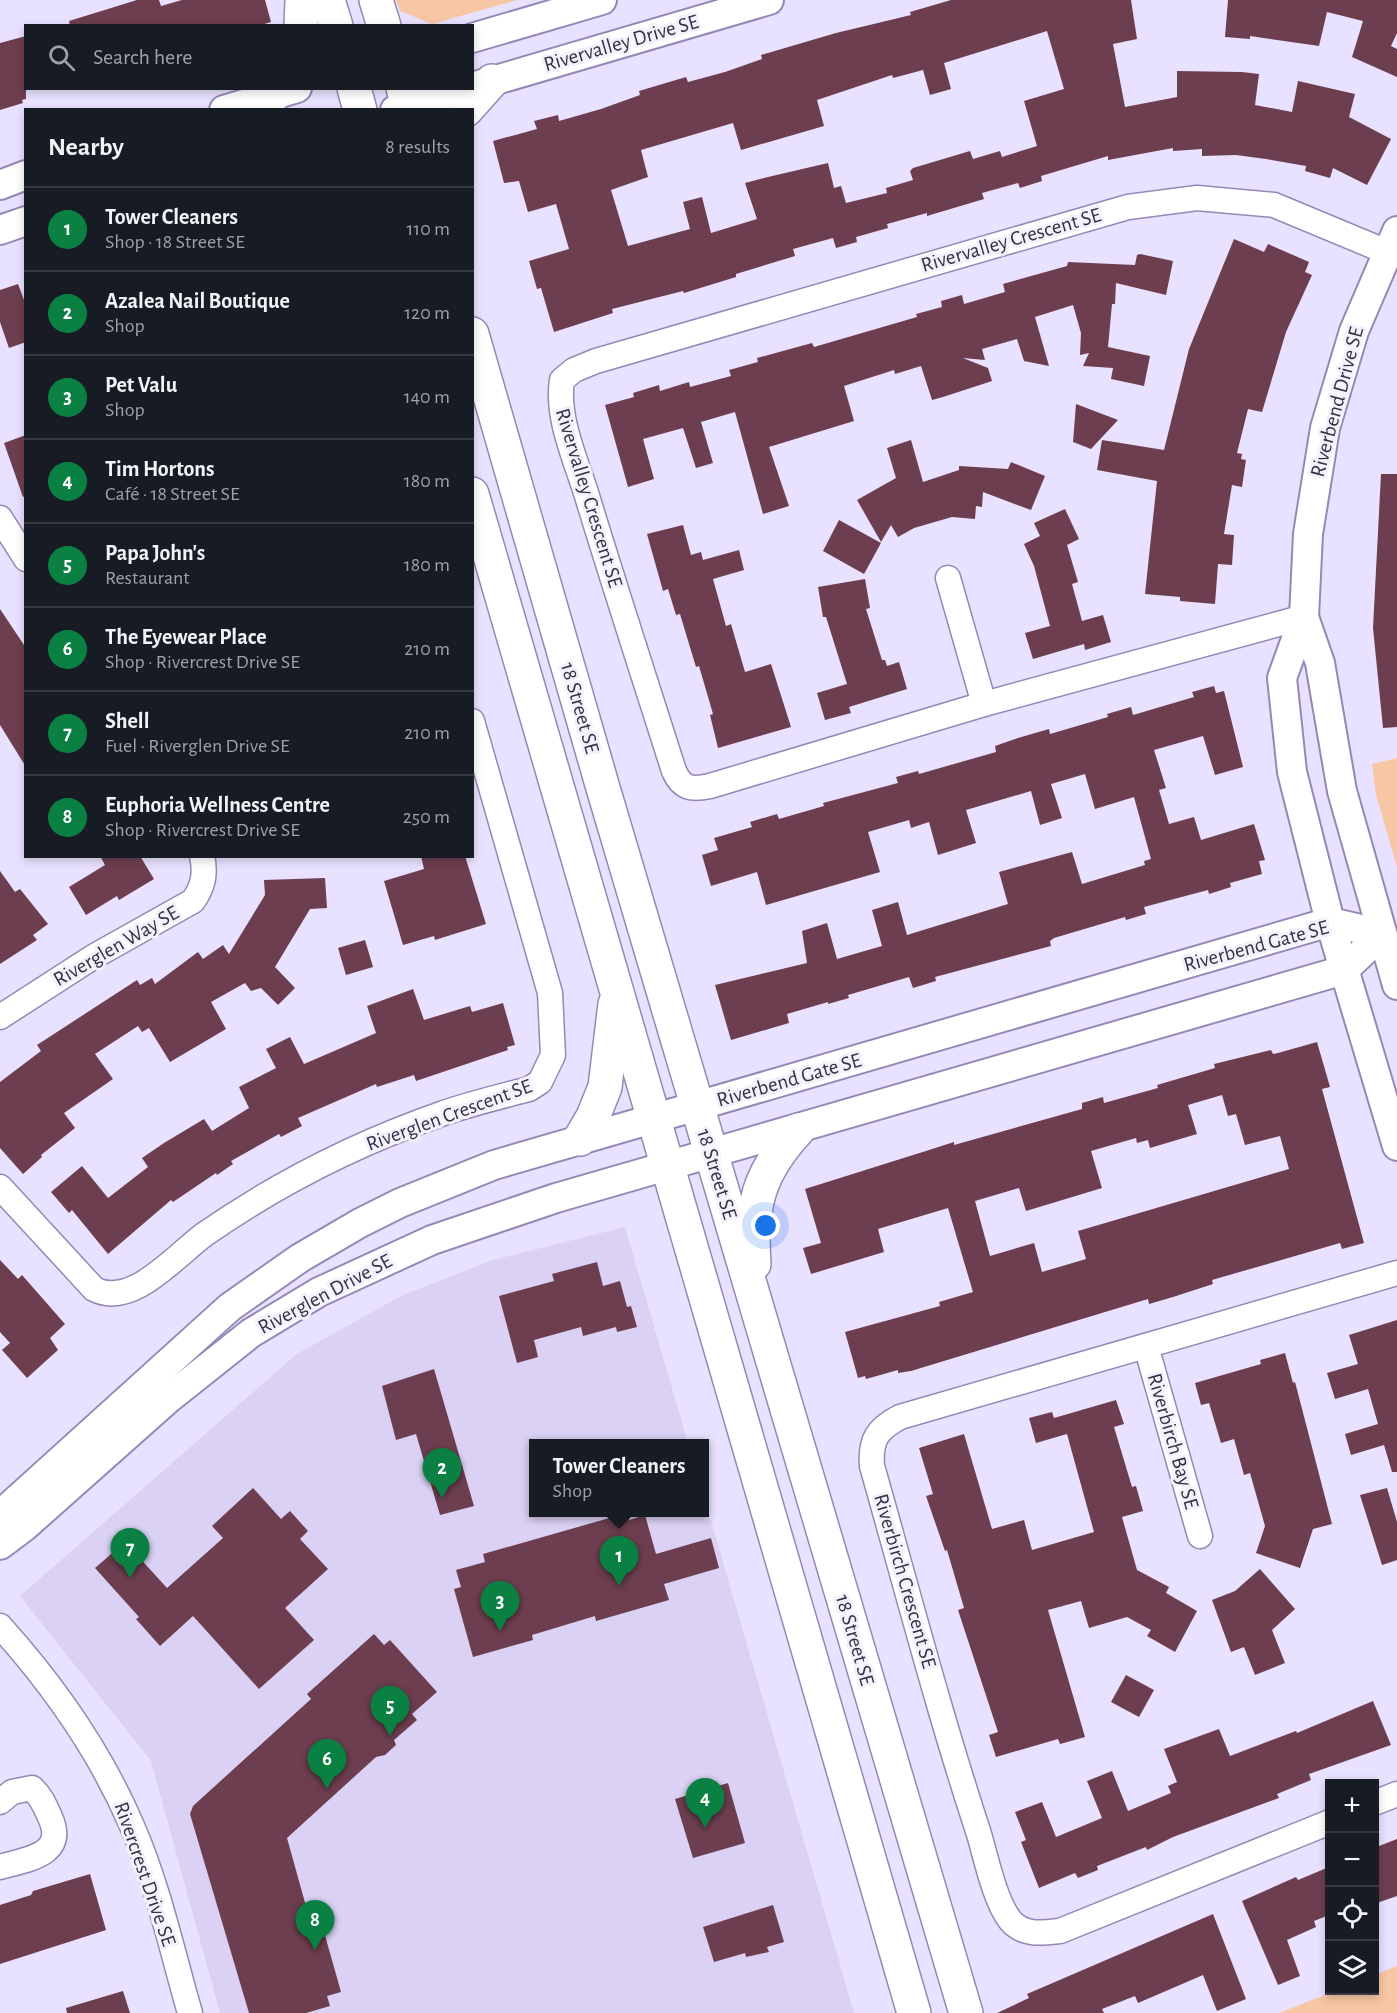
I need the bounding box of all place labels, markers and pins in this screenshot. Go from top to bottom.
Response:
pin: 2 [422,1448,462,1498]
pin: 7 [110,1528,150,1578]
pin: 1 [600,1536,638,1586]
pin: 3 [480,1582,520,1631]
pin: 5 [370,1686,410,1736]
pin: 6 [308,1740,346,1789]
pin: 4 [686,1778,724,1828]
pin: 8 [296,1900,334,1950]

